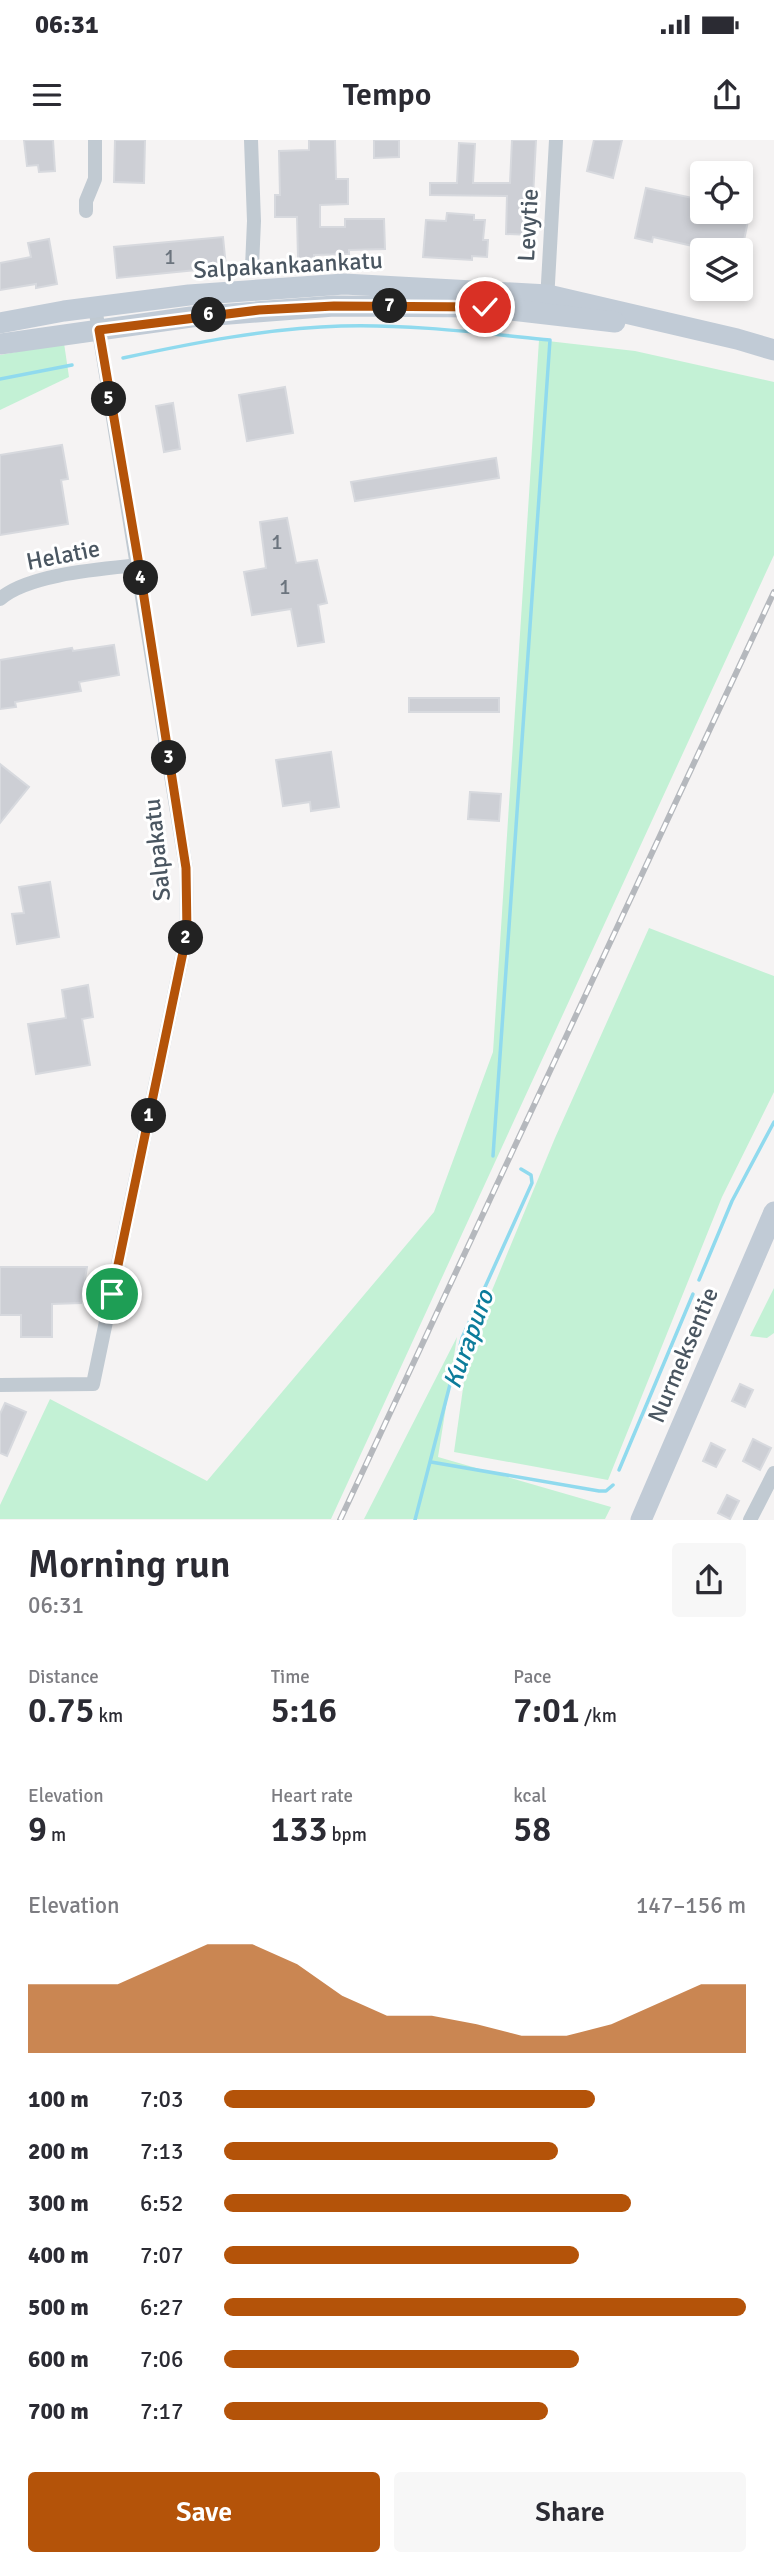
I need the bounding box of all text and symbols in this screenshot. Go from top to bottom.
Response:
text: 06:31 [35,9,99,41]
text: Tempo [343,75,431,114]
icon: menu [28,76,66,114]
icon: share [708,76,746,114]
map controls [690,161,753,301]
button: locate [690,161,753,224]
street label: Levytie [511,188,545,262]
button: layers [690,238,753,301]
house number: 1 [164,244,176,270]
street label: Salpakankaankatu [193,245,383,285]
pin [455,277,515,337]
pin: 7 [372,288,408,324]
icon: check [466,288,504,326]
text: 7 [384,293,395,317]
pin: 6 [192,298,227,332]
text: 6 [203,302,214,326]
pin: 5 [92,382,126,416]
text: 5 [103,386,114,410]
house number: 1 [271,529,283,555]
street label: Helatie [24,533,102,577]
pin: 4 [124,560,158,596]
text: 4 [135,565,146,589]
house number: 1 [279,574,291,600]
pin: 3 [152,740,186,776]
text: 3 [163,745,174,769]
street label: Salpakatu [137,797,177,903]
pin: 2 [168,920,204,956]
text: 2 [180,925,191,949]
pin: 1 [132,1098,166,1133]
text: 1 [143,1103,154,1127]
pin [82,1264,142,1324]
icon: arrive [93,1275,131,1313]
street label: Nurmeksentie [641,1283,725,1427]
water label: Kurapuro [436,1284,502,1393]
text: Morning run [28,1541,231,1588]
button: share [672,1543,746,1617]
text: 06:31 [28,1591,84,1620]
text: Distance [28,1665,99,1689]
text: Time [271,1665,310,1689]
text: Pace [513,1665,552,1689]
text: 0.75 [28,1689,94,1732]
text: 5:16 [271,1689,337,1732]
text: 7:01 [513,1689,580,1732]
text: km [94,1704,123,1728]
text: /km [580,1704,617,1728]
text: Elevation [28,1784,104,1808]
text: Heart rate [271,1784,353,1808]
text: kcal [513,1784,547,1808]
text: 9 [28,1808,47,1851]
text: 133 [271,1808,327,1851]
text: 58 [513,1808,551,1851]
text: m [47,1823,66,1847]
text: bpm [327,1823,367,1847]
text: Elevation [28,1891,120,1920]
text: 147–156 m [636,1891,746,1920]
text: 100 m [28,2085,89,2114]
text: 7:03 [140,2085,183,2114]
text: 200 m [28,2137,89,2166]
text: 7:13 [140,2137,183,2166]
text: 300 m [28,2189,89,2218]
text: 6:52 [140,2189,183,2218]
text: 400 m [28,2241,89,2270]
text: 7:07 [140,2241,183,2270]
text: 500 m [28,2293,89,2322]
text: 6:27 [140,2293,183,2322]
text: 600 m [28,2345,89,2374]
text: 7:06 [140,2345,183,2374]
text: 700 m [28,2397,89,2426]
text: 7:17 [140,2397,183,2426]
button: Save [28,2472,380,2552]
button: Share [394,2472,746,2552]

